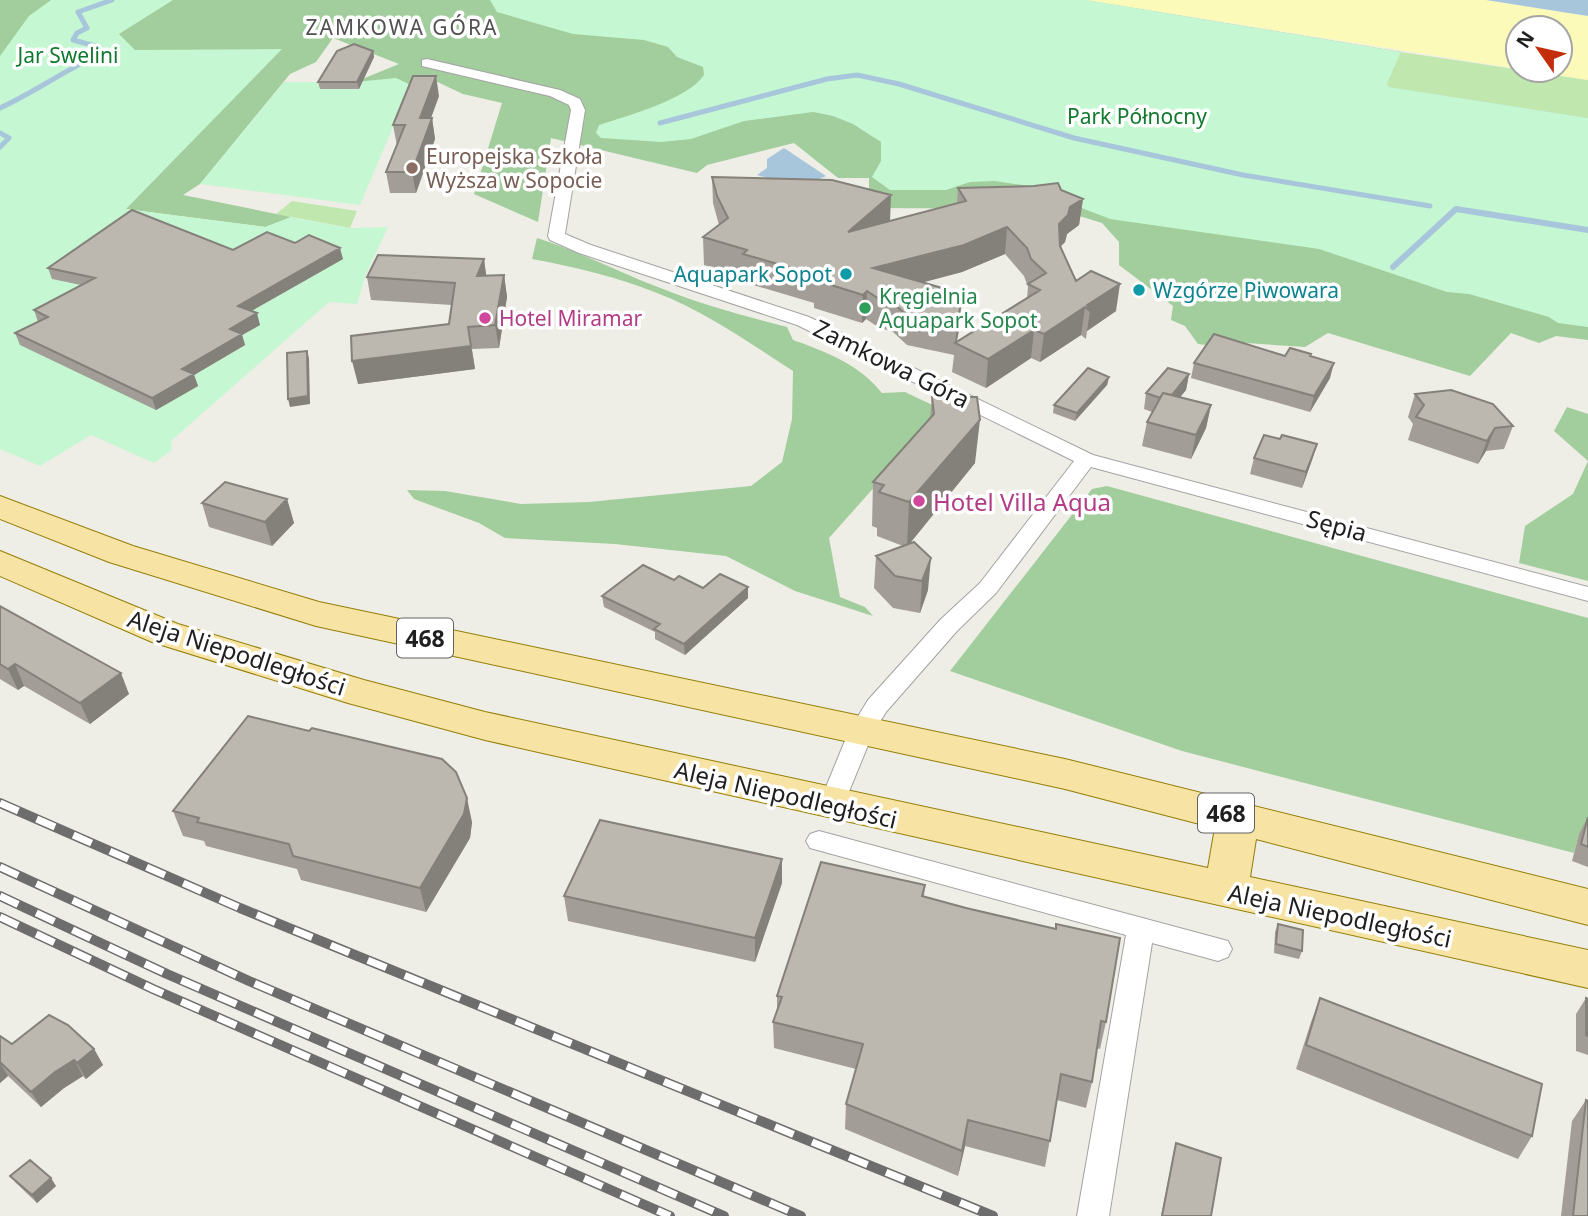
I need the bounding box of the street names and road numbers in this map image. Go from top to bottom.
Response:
street label: Zamkowa Góra [808,311,976,415]
street label: Sępia [1303,501,1371,549]
street label: Aleja Niepodległości [124,601,350,703]
road number: 468 [397,618,453,658]
street label: Aleja Niepodległości [672,752,900,836]
road number: 468 [1198,793,1254,832]
street label: Aleja Niepodległości [1225,875,1455,955]

